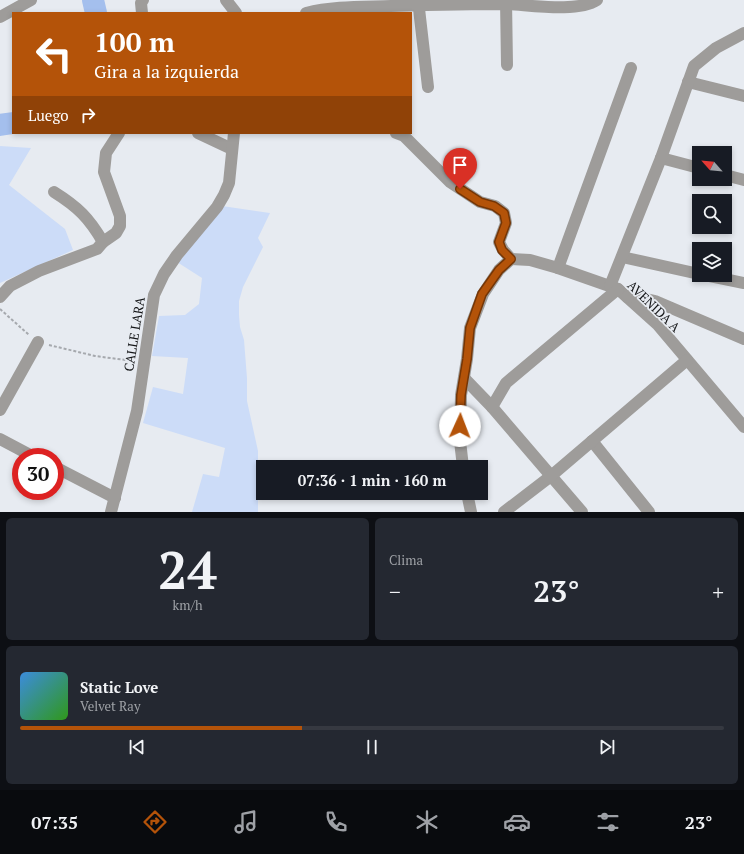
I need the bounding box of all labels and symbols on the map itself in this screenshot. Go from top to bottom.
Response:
north arrow [692,146,732,186]
pin [443,148,477,189]
street label: AVENIDA A [624,276,684,336]
street label: CALLE LARA [119,295,149,373]
position arrow [439,405,481,447]
speed limit sign: 30 [12,448,64,500]

